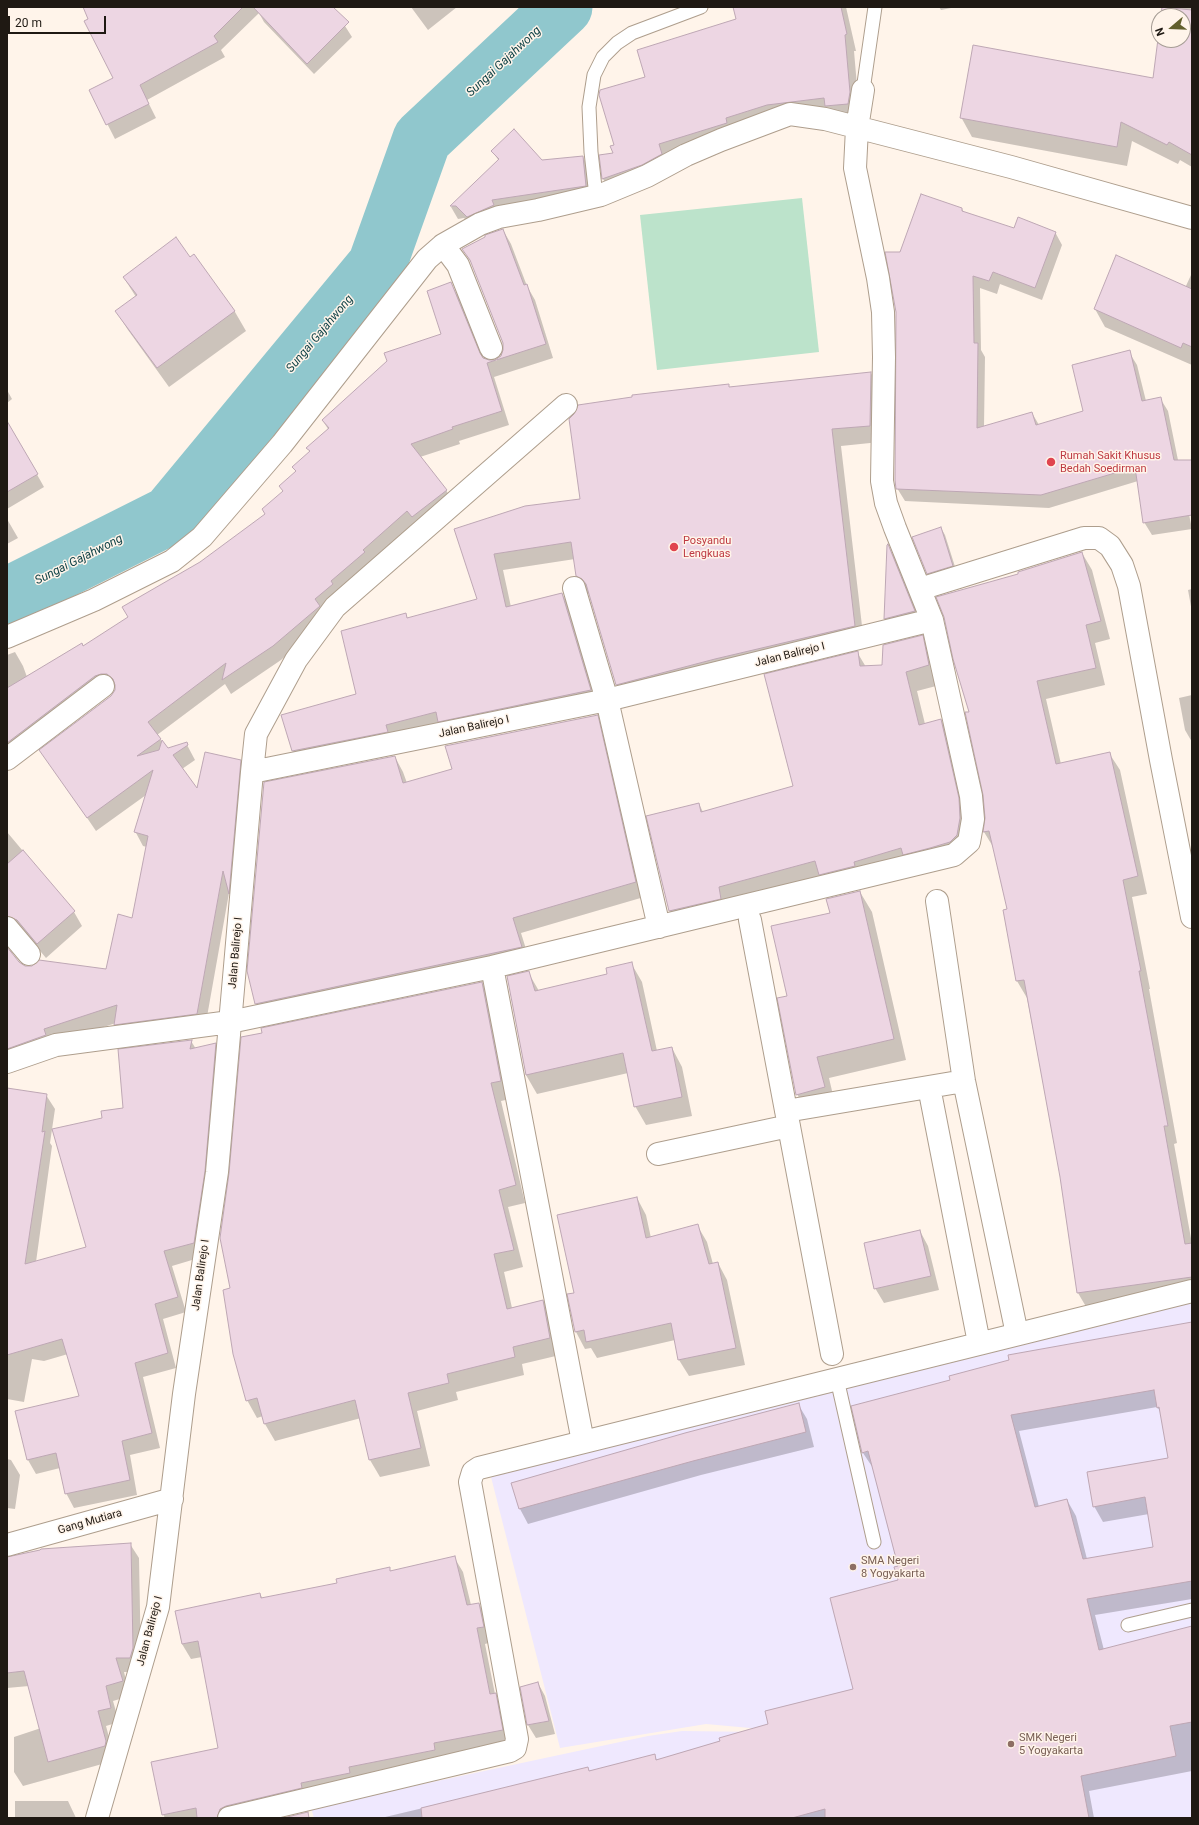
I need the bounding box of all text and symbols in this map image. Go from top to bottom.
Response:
scale bar [10,8,108,34]
north arrow [1151,8,1191,48]
text: 20 m [15,16,42,30]
water label: Sungai Gajahwong [464,24,544,100]
text: N [1153,26,1168,38]
water label: Sungai Gajahwong [283,292,357,376]
place label: Rumah Sakit Khusus Bedah Soedirman [1060,449,1161,475]
marker: Rumah Sakit Khusus Bedah Soedirman [1045,456,1057,468]
water label: Sungai Gajahwong [33,532,125,588]
place label: Posyandu Lengkuas [683,534,731,560]
marker: Posyandu Lengkuas [668,541,680,553]
street label: Jalan Balirejo I [754,640,826,670]
street label: Jalan Balirejo I [438,713,510,741]
street label: Jalan Balirejo I [226,917,246,989]
street label: Jalan Balirejo I [189,1239,213,1311]
street label: Gang Mutiara [57,1507,123,1537]
place label: SMA Negeri 8 Yogyakarta [861,1554,925,1580]
marker: SMA Negeri 8 Yogyakarta [848,1562,858,1572]
street label: Jalan Balirejo I [134,1595,166,1667]
place label: SMK Negeri 5 Yogyakarta [1019,1731,1083,1757]
marker: SMK Negeri 5 Yogyakarta [1006,1739,1016,1749]

